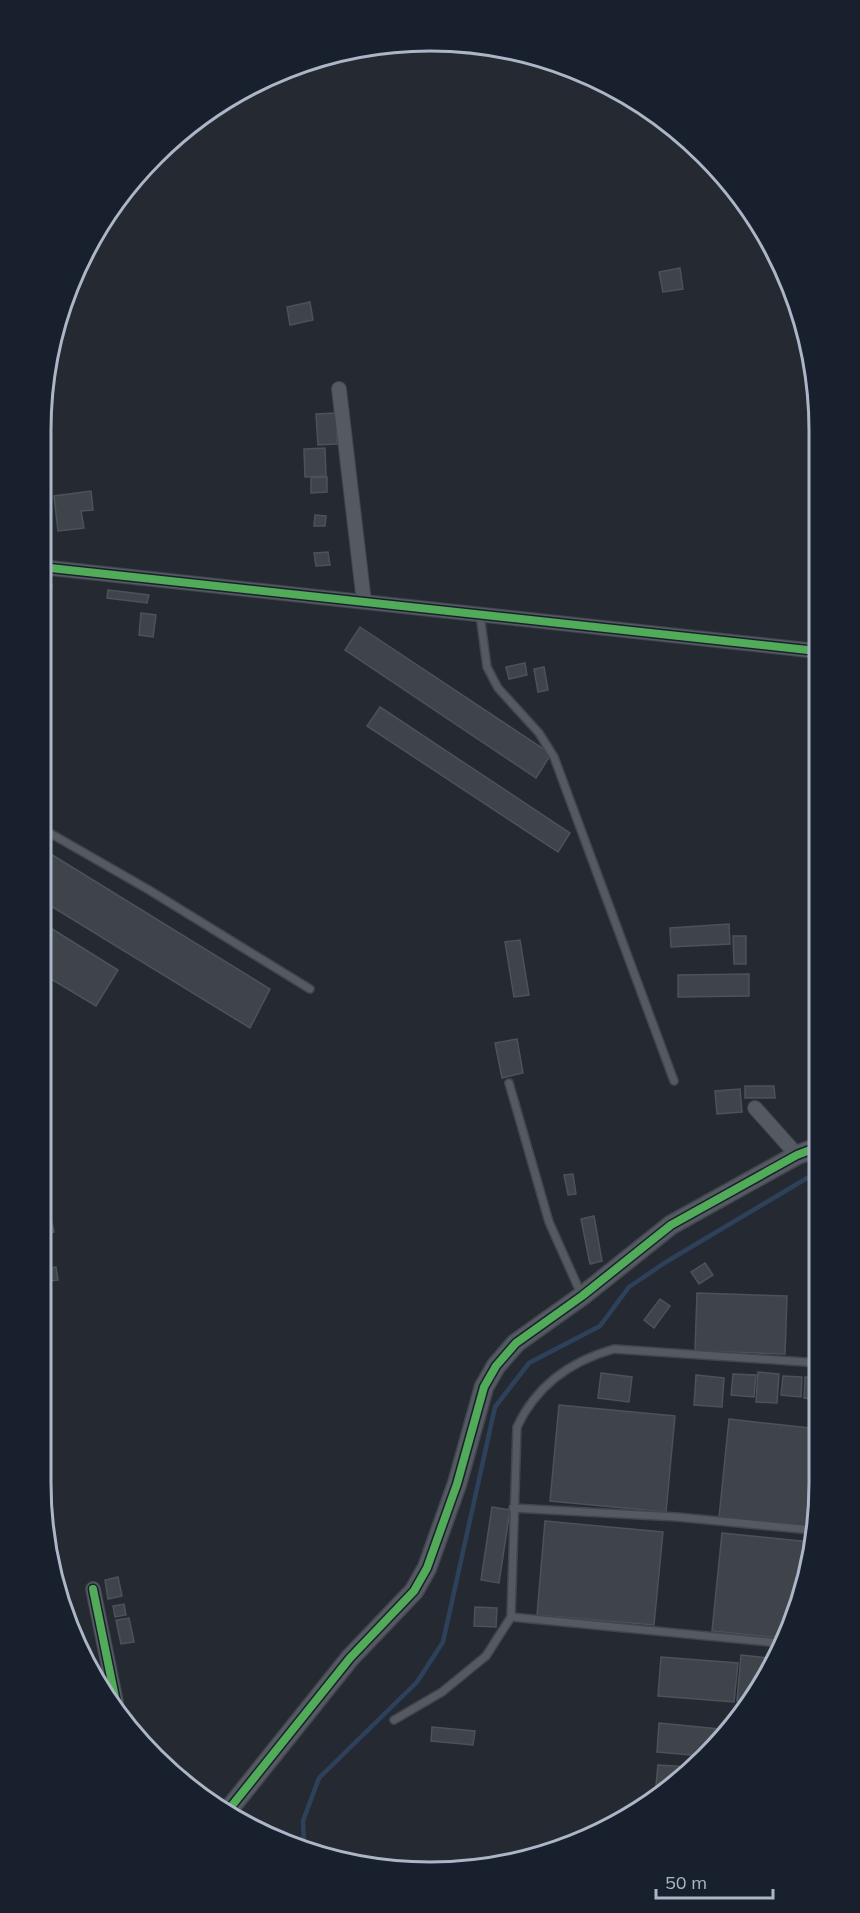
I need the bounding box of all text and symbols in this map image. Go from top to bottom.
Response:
scale bar [656,1862,773,1900]
text: 50 m [665,1871,707,1894]

